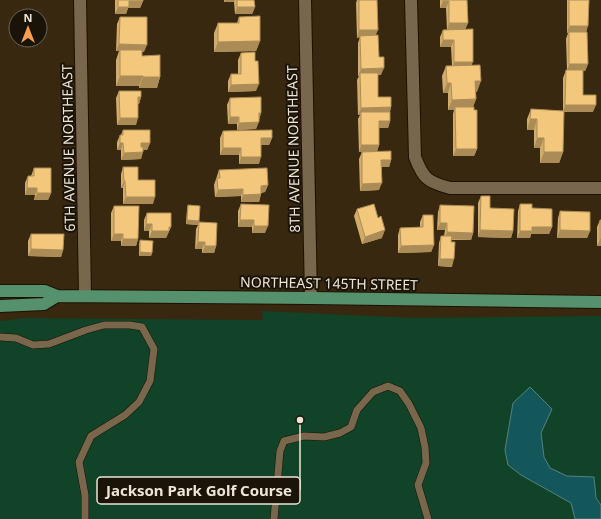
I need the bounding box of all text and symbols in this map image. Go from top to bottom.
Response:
north arrow [8,8,48,48]
text: N [24,10,32,25]
street label: 6TH AVENUE NORTHEAST [57,64,79,232]
street label: 8TH AVENUE NORTHEAST [282,65,304,233]
street label: NORTHEAST 145TH STREET [240,272,418,294]
callout: Jackson Park Golf Course [97,477,300,504]
text: Jackson Park Golf Course [104,480,292,500]

